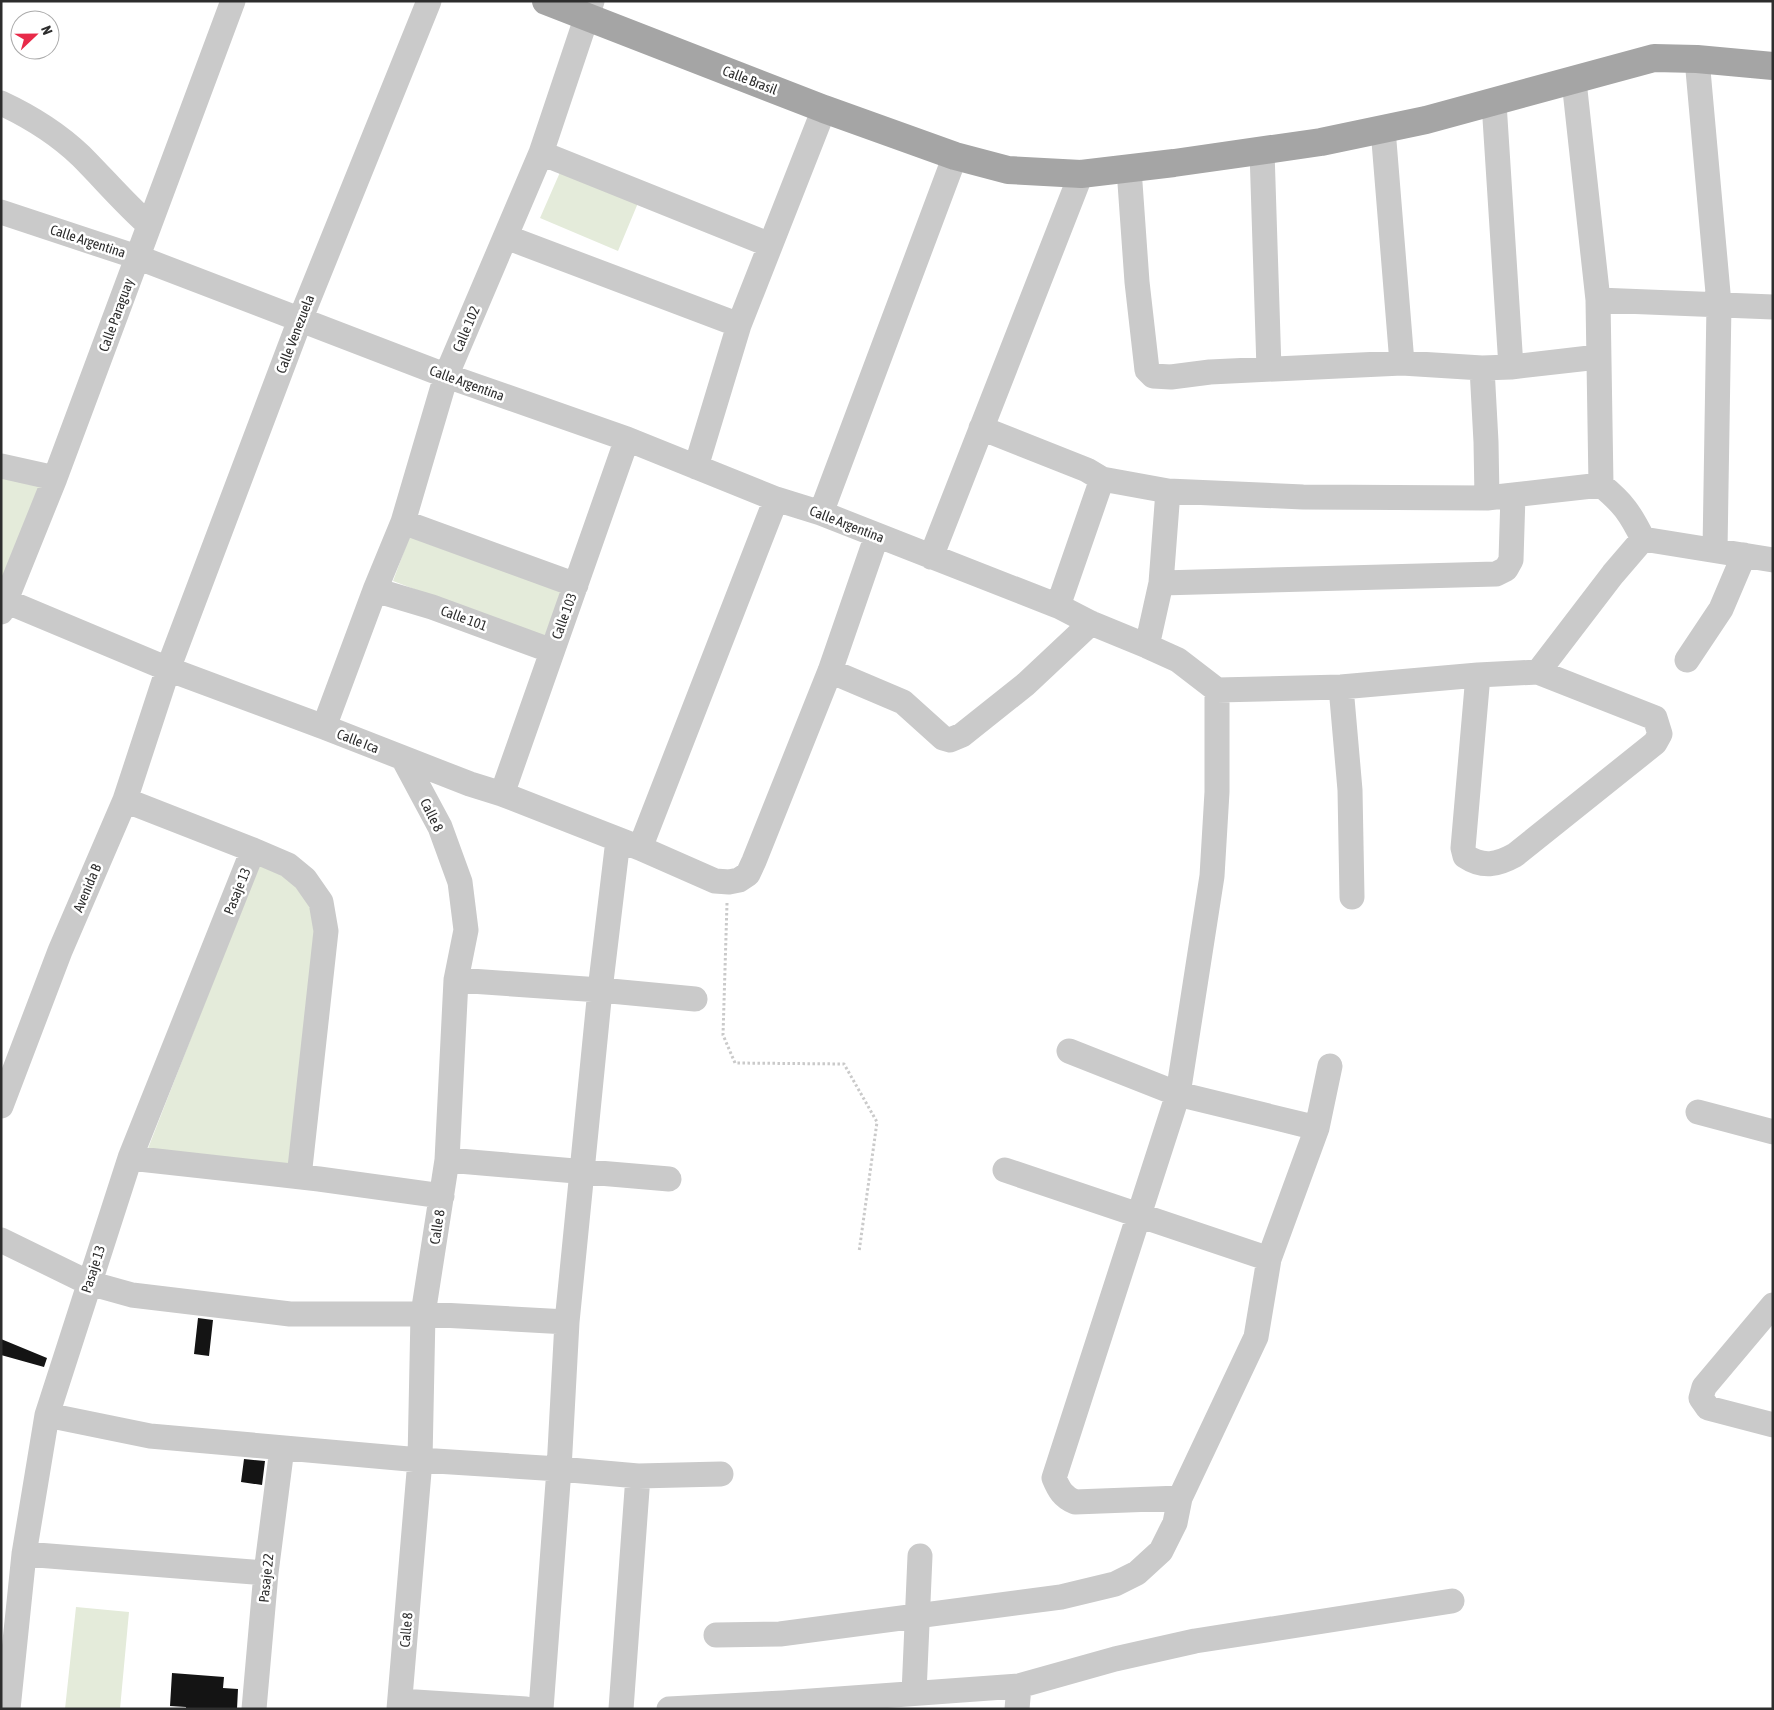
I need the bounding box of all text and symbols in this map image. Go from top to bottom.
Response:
north arrow [10,10,60,60]
text: N [38,23,56,37]
street label: Calle Brasil [720,62,780,98]
street label: Calle Argentina [48,221,128,261]
street label: Calle Paraguay [95,276,137,354]
street label: Calle Venezuela [273,293,317,375]
street label: Calle 102 [449,304,483,354]
street label: Calle Argentina [427,362,507,404]
street label: Calle Argentina [808,502,886,546]
street label: Calle 103 [548,591,580,641]
street label: Calle 101 [439,602,489,634]
street label: Calle Ica [335,726,381,756]
street label: Calle 8 [417,796,447,835]
street label: Avenida B [70,861,104,914]
street label: Pasaje 13 [220,865,254,917]
street label: Calle 8 [426,1208,448,1246]
street label: Pasaje 13 [78,1243,108,1295]
street label: Pasaje 22 [255,1553,277,1603]
street label: Calle 8 [397,1611,416,1648]

